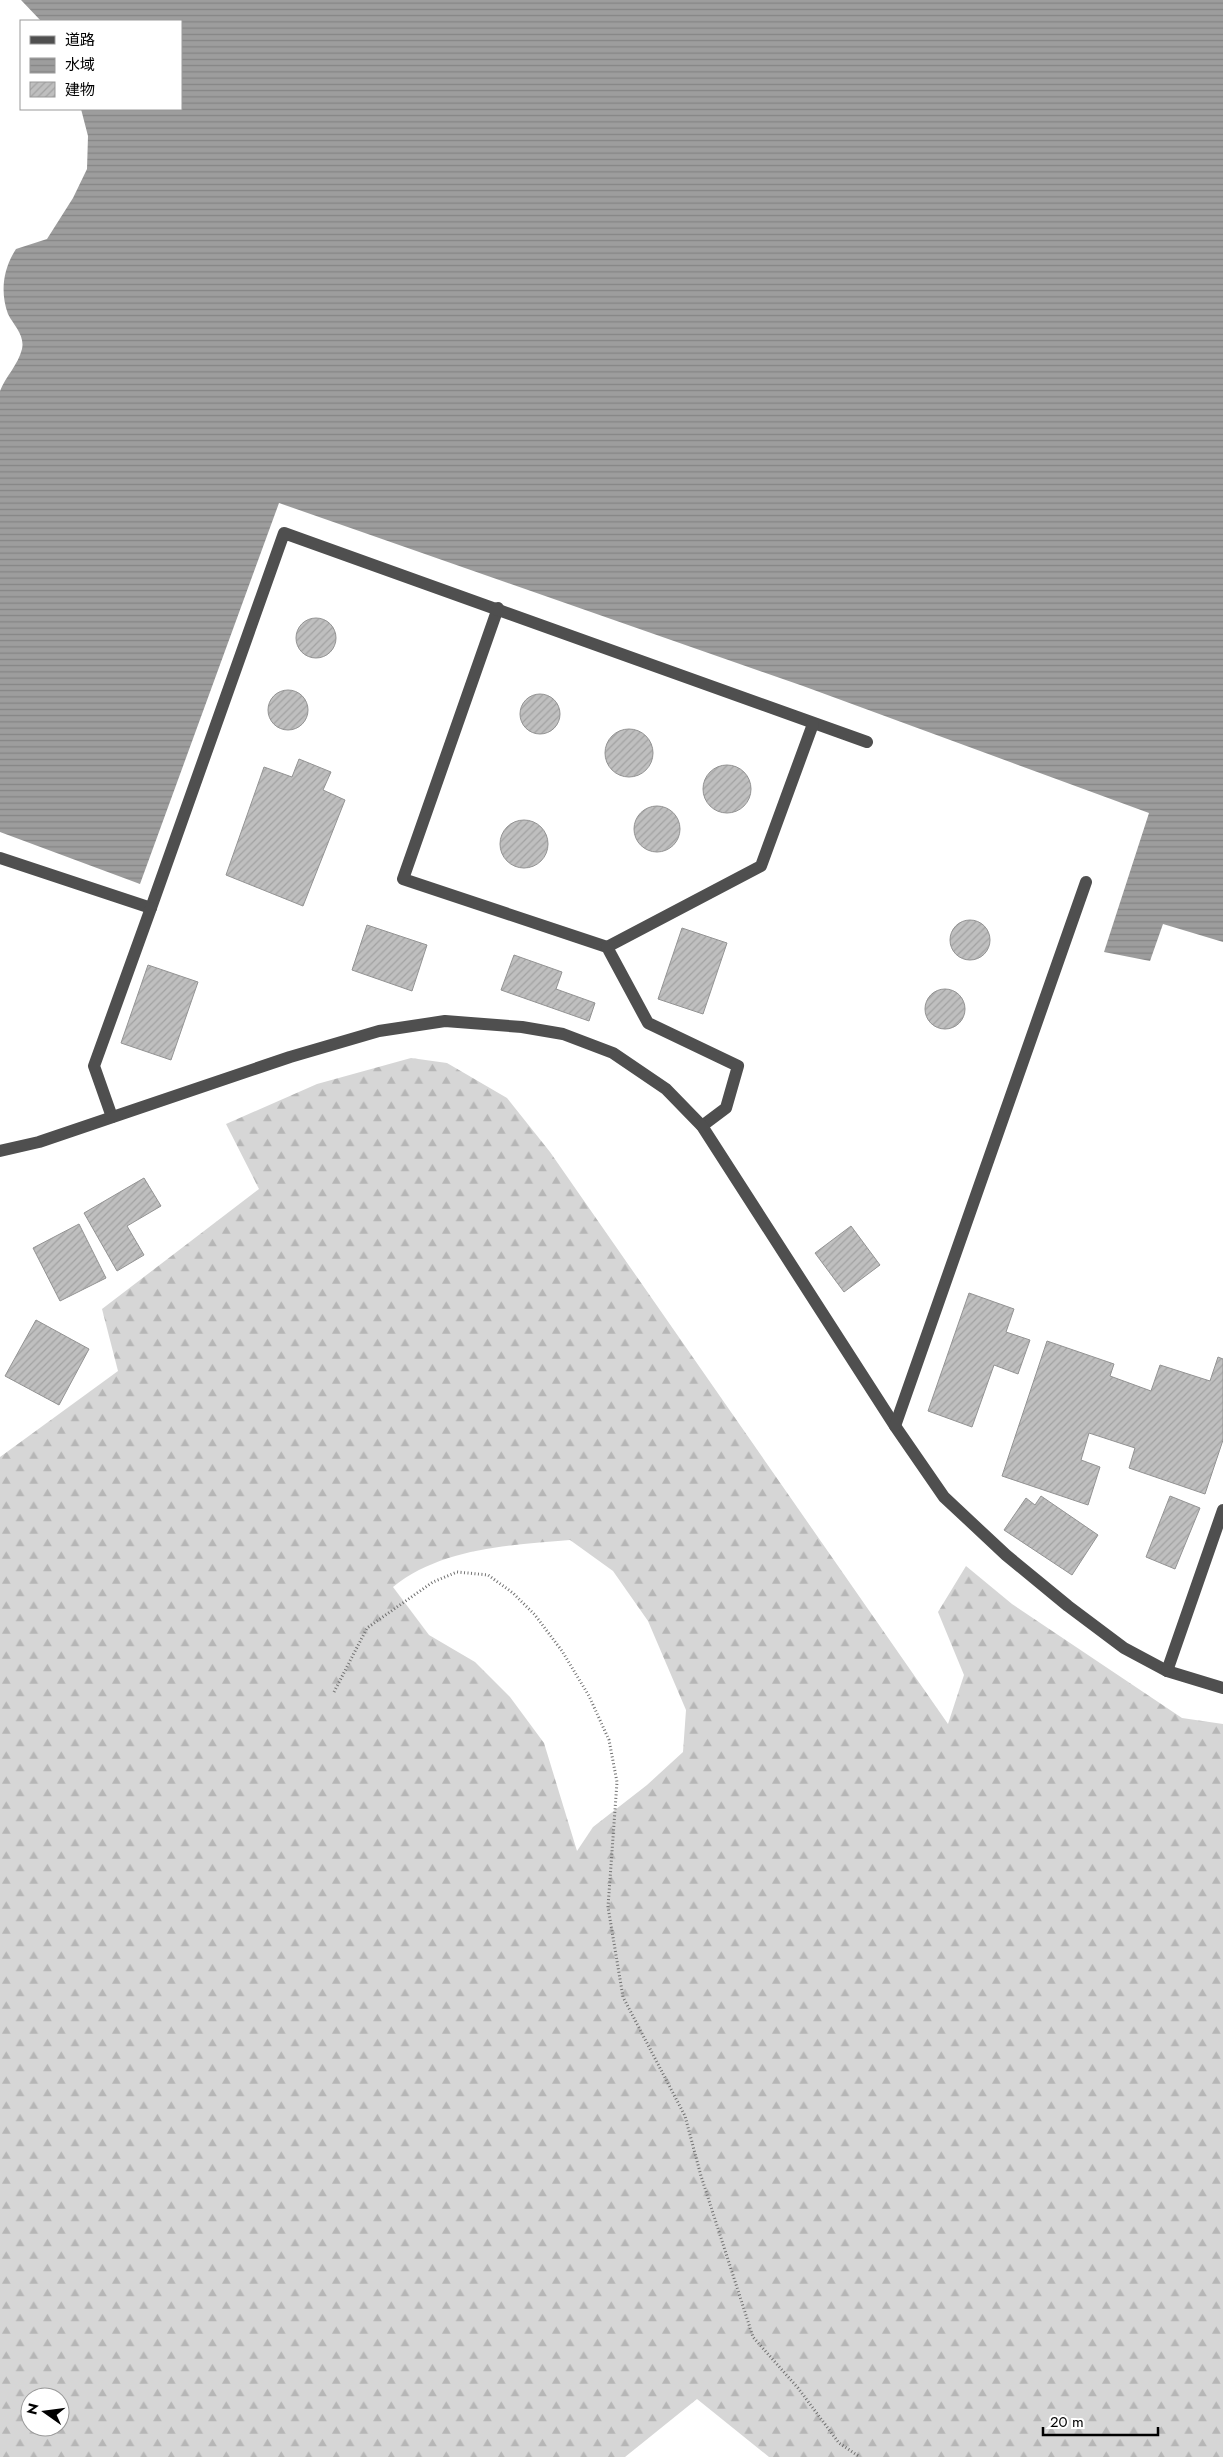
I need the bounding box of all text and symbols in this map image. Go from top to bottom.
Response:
legend [20,20,182,110]
text: 道路 [65,29,95,51]
text: 水域 [65,54,95,76]
text: 建物 [65,79,95,101]
north arrow [20,2387,70,2437]
text: N [21,2401,43,2417]
scale bar [1043,2404,1158,2436]
text: 20 m [1050,2411,1084,2433]

